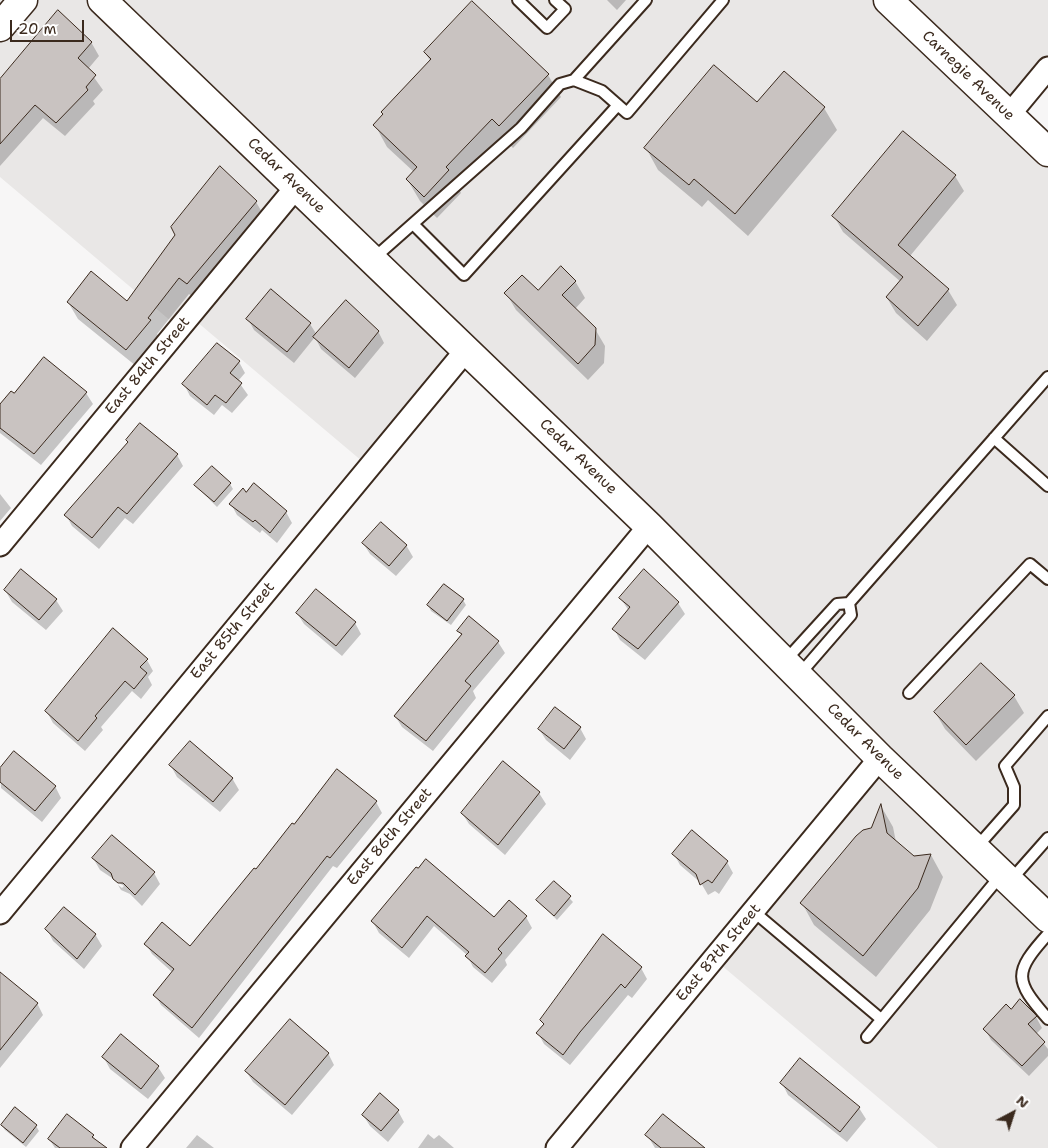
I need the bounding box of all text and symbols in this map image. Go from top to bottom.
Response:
scale bar [12,10,86,42]
text: 20 m [18,19,57,39]
street label: Carnegie Avenue [918,27,1018,125]
street label: Cedar Avenue [243,134,329,218]
street label: East 84th Street [102,313,194,419]
street label: Cedar Avenue [535,415,621,499]
street label: East 85th Street [187,579,279,683]
street label: Cedar Avenue [823,700,907,784]
street label: East 86th Street [344,784,436,890]
street label: East 87th Street [673,901,765,1005]
north arrow [988,1088,1038,1138]
text: N [1013,1091,1033,1112]

